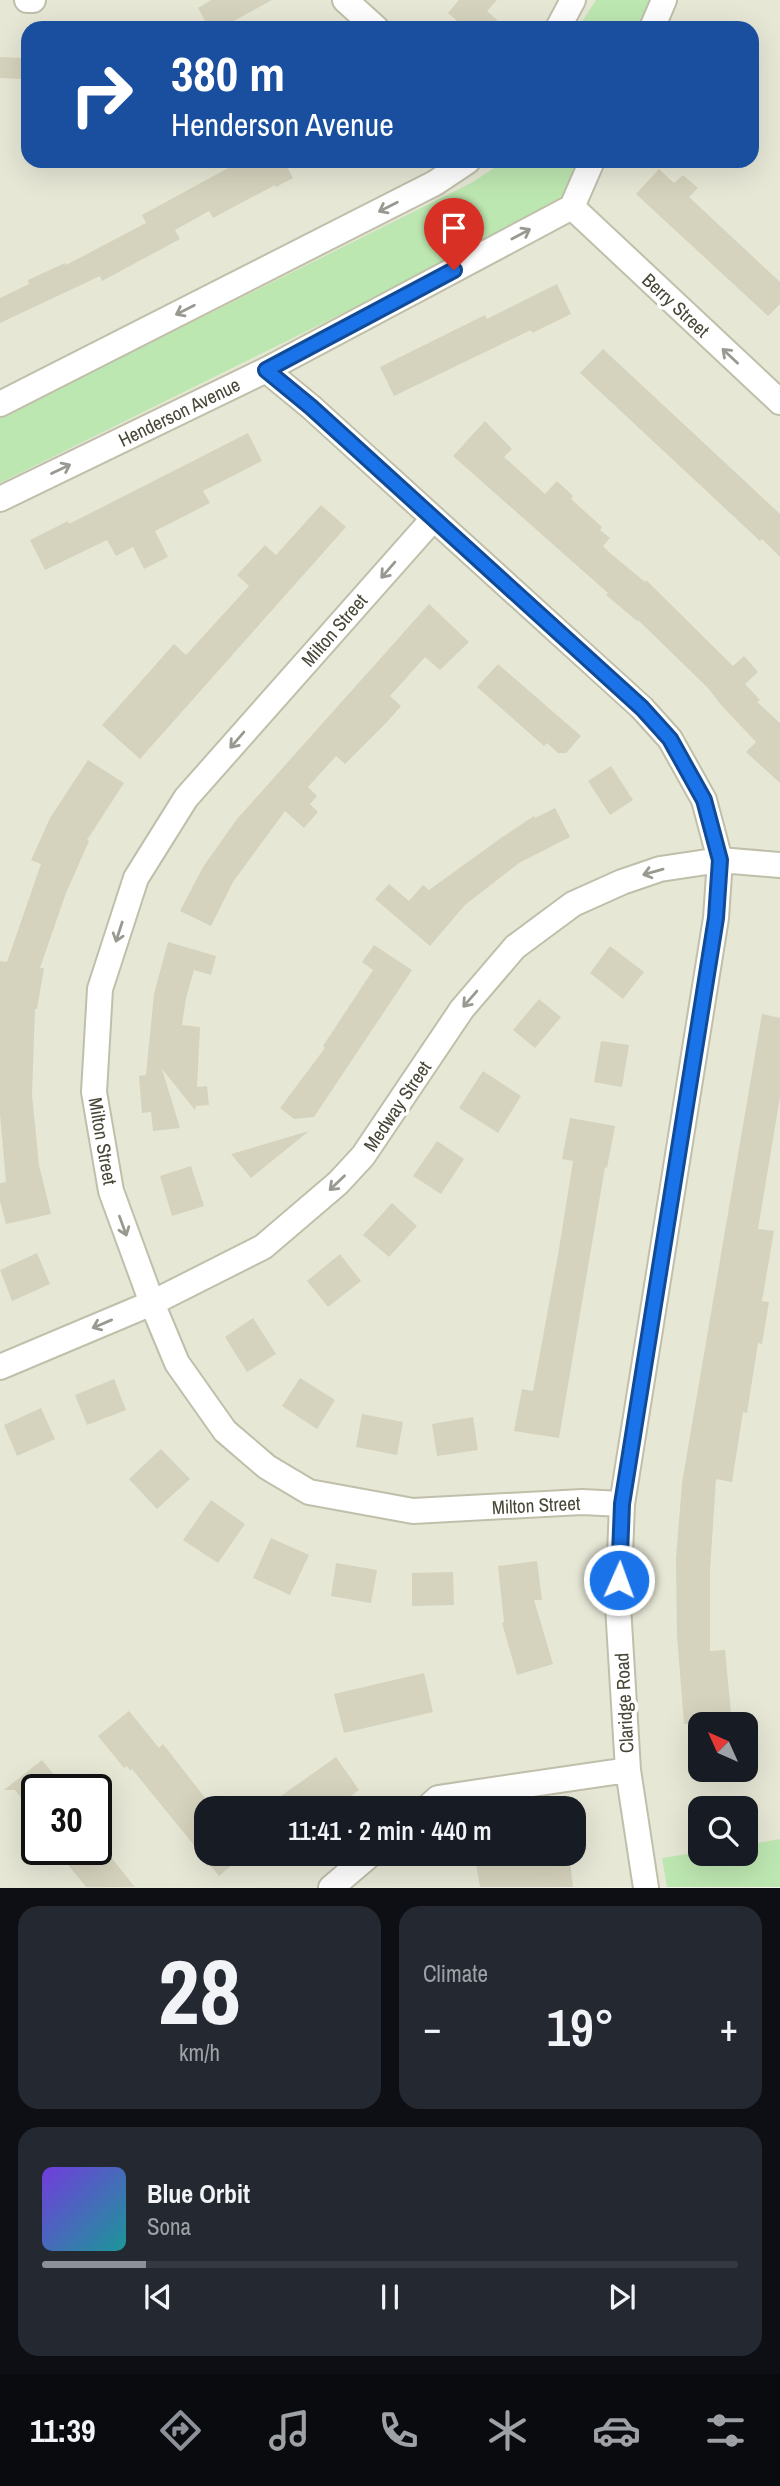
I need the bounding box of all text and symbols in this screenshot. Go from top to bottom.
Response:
text: 380 m [171,40,285,106]
icon: right [56,49,147,140]
text: Henderson Avenue [171,103,394,146]
pin [424,198,484,270]
one-way arrow [378,201,399,215]
icon: arrive [435,209,473,247]
one-way arrow [510,227,531,240]
street label: Berry Street [637,267,716,343]
one-way arrow [175,304,196,318]
one-way arrow [722,347,739,364]
street label: Henderson Avenue [114,371,244,453]
one-way arrow [50,461,71,475]
one-way arrow [379,561,396,578]
street label: Milton Street [295,588,373,672]
one-way arrow [229,731,245,749]
one-way arrow [642,866,664,879]
one-way arrow [112,920,124,942]
one-way arrow [462,990,478,1008]
street label: Medway Street [357,1055,437,1156]
street label: Milton Street [83,1095,124,1187]
one-way arrow [329,1175,346,1192]
one-way arrow [118,1214,131,1236]
one-way arrow [91,1319,113,1332]
street label: Milton Street [491,1490,581,1520]
position arrow [582,1543,656,1617]
street label: Claridge Road [608,1652,640,1754]
north arrow [688,1712,758,1782]
map controls [688,1712,758,1866]
speed limit sign: 30 [21,1774,112,1865]
button: search [688,1796,758,1866]
text: 11:41 · 2 min · 440 m [288,1813,492,1848]
text: 28 [158,1930,241,2052]
text: Climate [423,1958,488,1989]
text: 19° [546,1992,615,2062]
text: − [423,2002,441,2053]
text: + [720,2002,738,2053]
text: km/h [179,2037,220,2068]
text: Blue Orbit [147,2176,250,2211]
text: Sona [147,2211,191,2242]
icon: previous [139,2278,177,2316]
icon: pause [371,2278,409,2316]
icon: next [603,2278,641,2316]
icon: directions [156,2406,205,2455]
icon: music [265,2406,314,2455]
icon: phone [374,2406,423,2455]
icon: climate [483,2406,532,2455]
icon: car [592,2406,641,2455]
icon: filters [701,2406,750,2455]
text: 11:39 [30,2409,96,2452]

